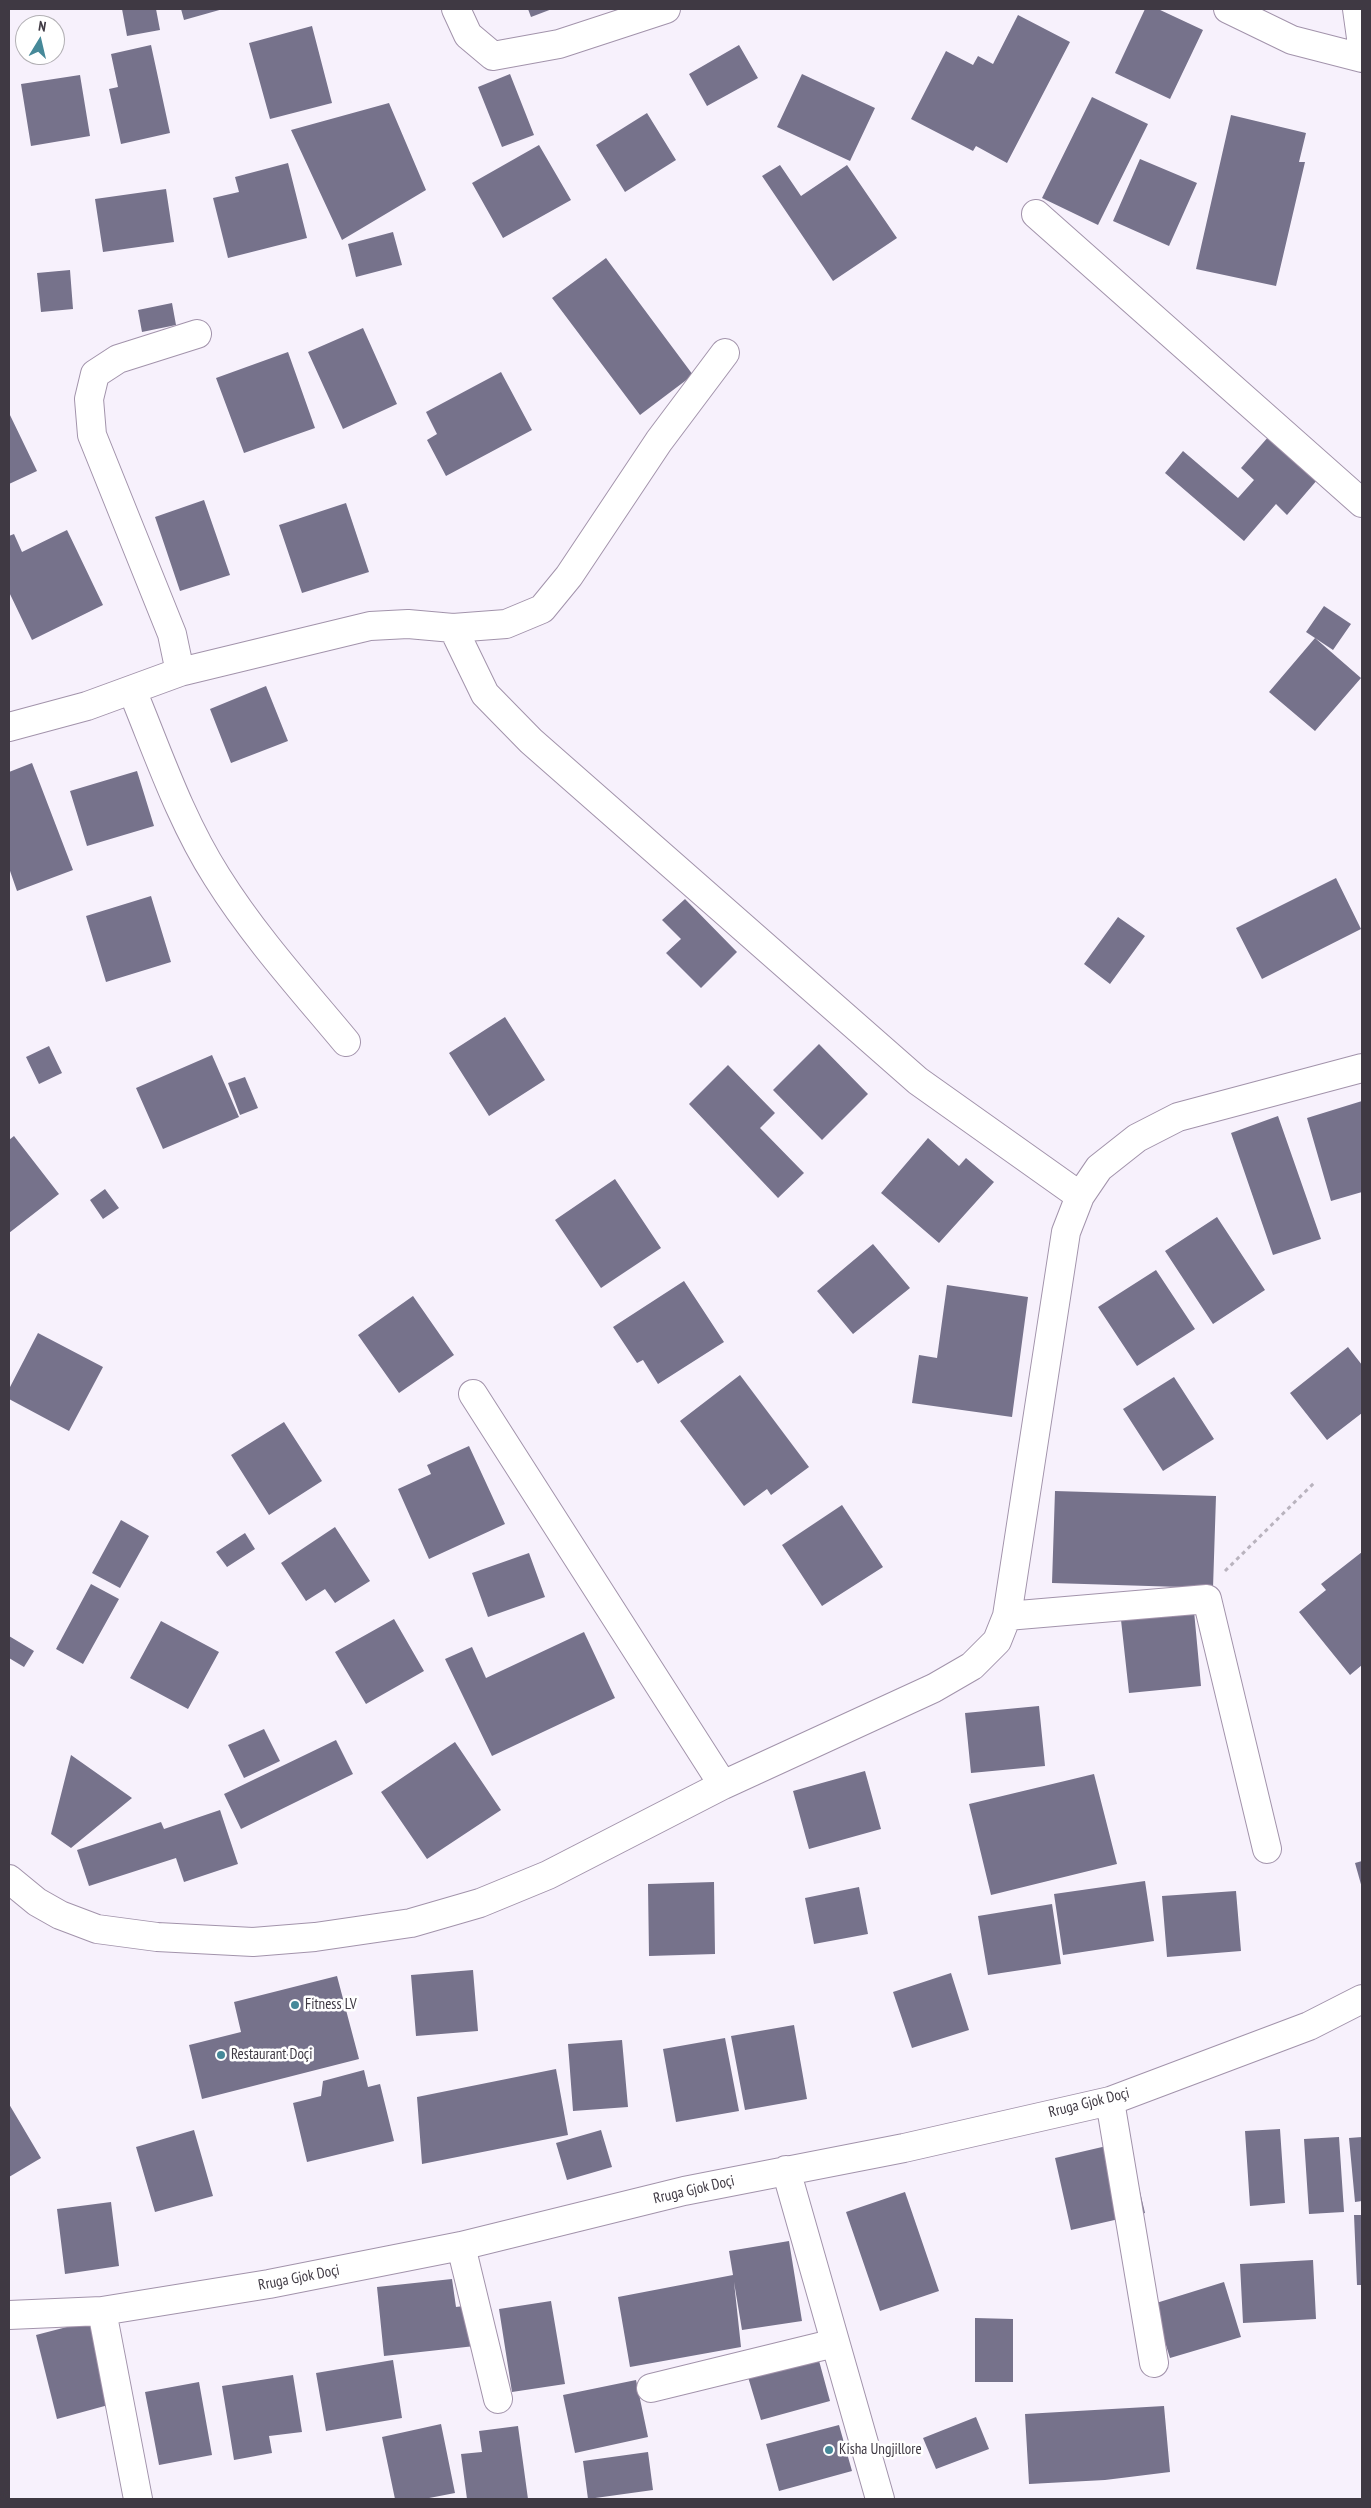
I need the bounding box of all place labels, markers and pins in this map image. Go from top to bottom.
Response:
place label: Fitness LV [305,1996,357,2014]
marker: Fitness LV [289,1999,301,2011]
place label: Restaurant Doçi [231,2046,312,2064]
marker: Restaurant Doçi [215,2049,227,2061]
place label: Kisha Ungjillore [839,2441,922,2459]
marker: Kisha Ungjillore [823,2444,835,2456]

